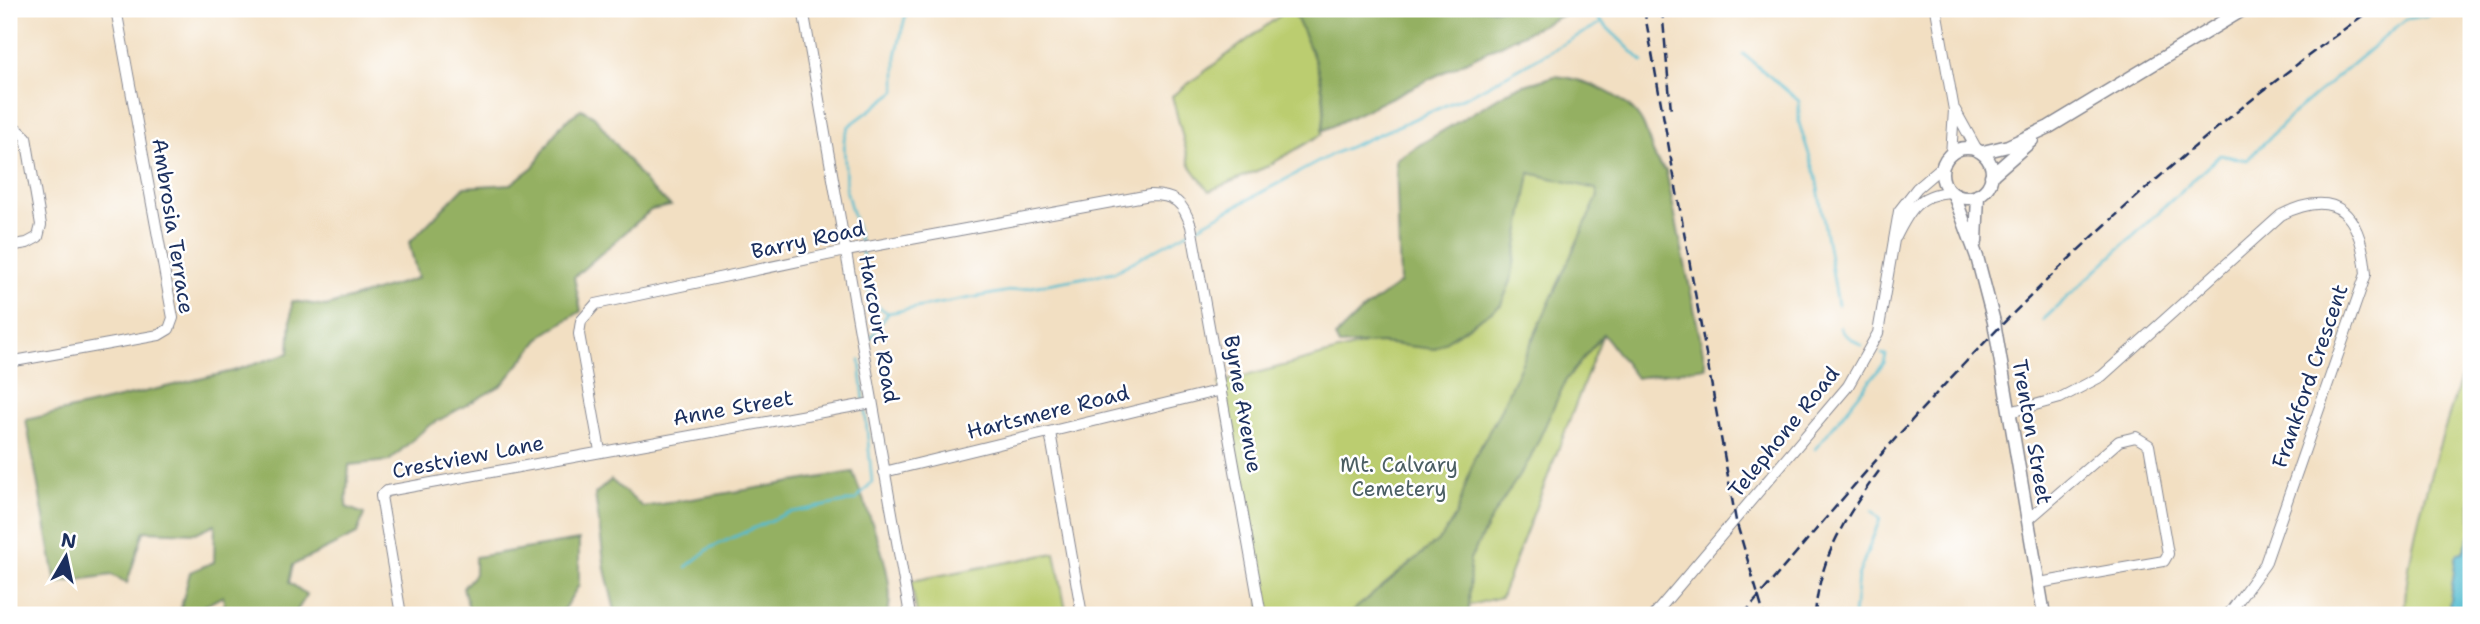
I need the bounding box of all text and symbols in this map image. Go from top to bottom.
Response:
street label: Ambrosia Terrace [145,136,201,316]
street label: Barry Road [749,214,867,266]
street label: Harcourt Road [852,253,906,405]
street label: Frankford Crescent [2265,281,2355,471]
street label: Byrne Avenue [1217,333,1269,475]
street label: Trenton Street [2005,357,2059,507]
street label: Telephone Road [1722,360,1846,504]
street label: Hartsmere Road [964,378,1132,446]
street label: Anne Street [671,384,795,432]
street label: Crestview Lane [390,429,546,485]
park label: Mt. Calvary Cemetery [1340,451,1458,503]
north arrow [32,522,102,592]
text: N [59,527,78,554]

